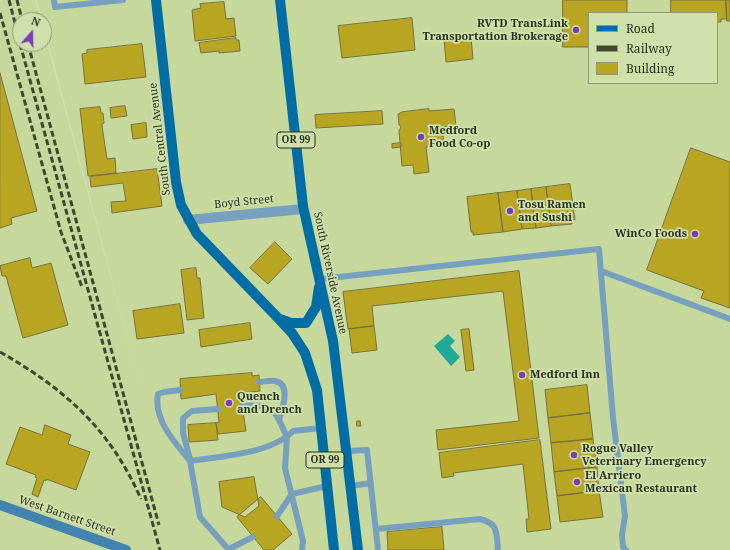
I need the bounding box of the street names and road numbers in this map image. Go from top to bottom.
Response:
street label: South Central Avenue [147,82,173,196]
road number: OR 99 [277,132,315,148]
street label: Boyd Street [214,192,274,212]
street label: South Riverside Avenue [311,211,349,335]
road number: OR 99 [306,452,344,468]
street label: West Barnett Street [17,493,117,539]

